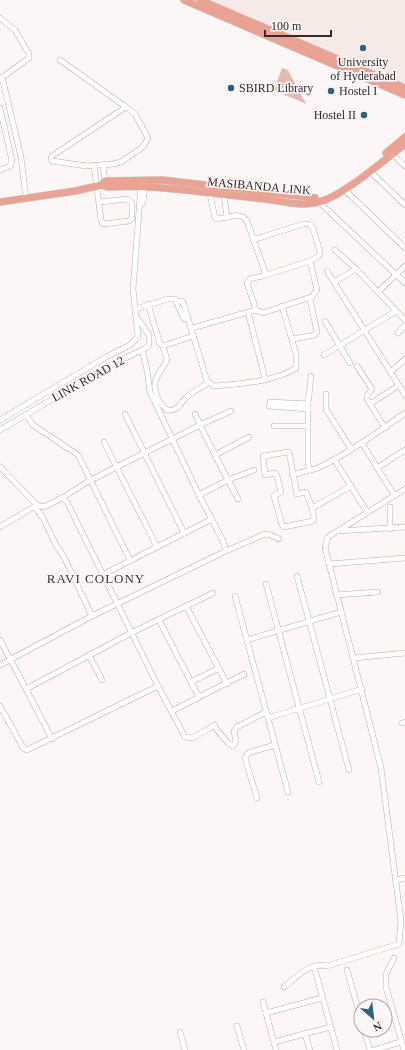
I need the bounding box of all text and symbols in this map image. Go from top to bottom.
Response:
scale bar [265,12,331,38]
text: 100 m [271,19,302,33]
marker: University of Hyderabad [358,43,368,53]
place label: University of Hyderabad [330,55,396,83]
place label: SBIRD Library [239,81,313,95]
marker: SBIRD Library [226,83,236,93]
place label: Hostel I [339,84,377,98]
marker: Hostel I [326,86,336,96]
place label: Hostel II [314,108,356,122]
marker: Hostel II [359,110,369,120]
street label: MASIBANDA LINK [207,175,312,198]
street label: LINK ROAD 12 [49,353,127,405]
district label: RAVI COLONY [47,571,145,586]
north arrow [353,998,393,1038]
text: N [371,1020,384,1034]

